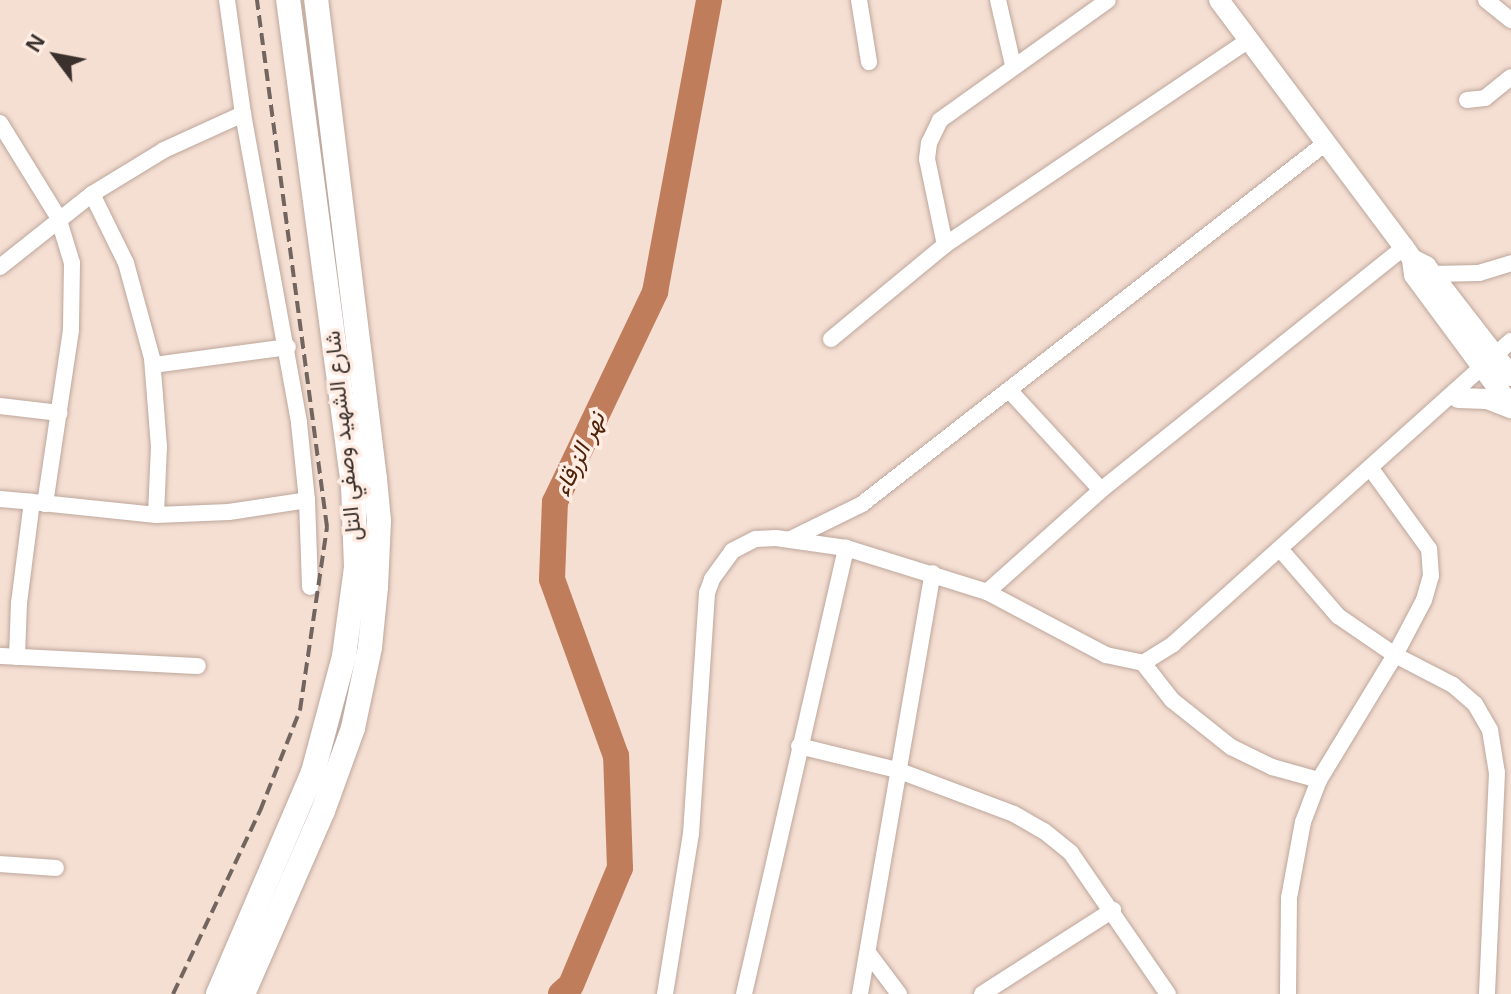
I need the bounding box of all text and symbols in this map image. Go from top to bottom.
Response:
north arrow [16,16,96,96]
text: N [20,30,50,56]
street label: شارع الشهيد وصفي التل [319,330,367,542]
water label: نهر الزرقاء [547,407,611,501]

